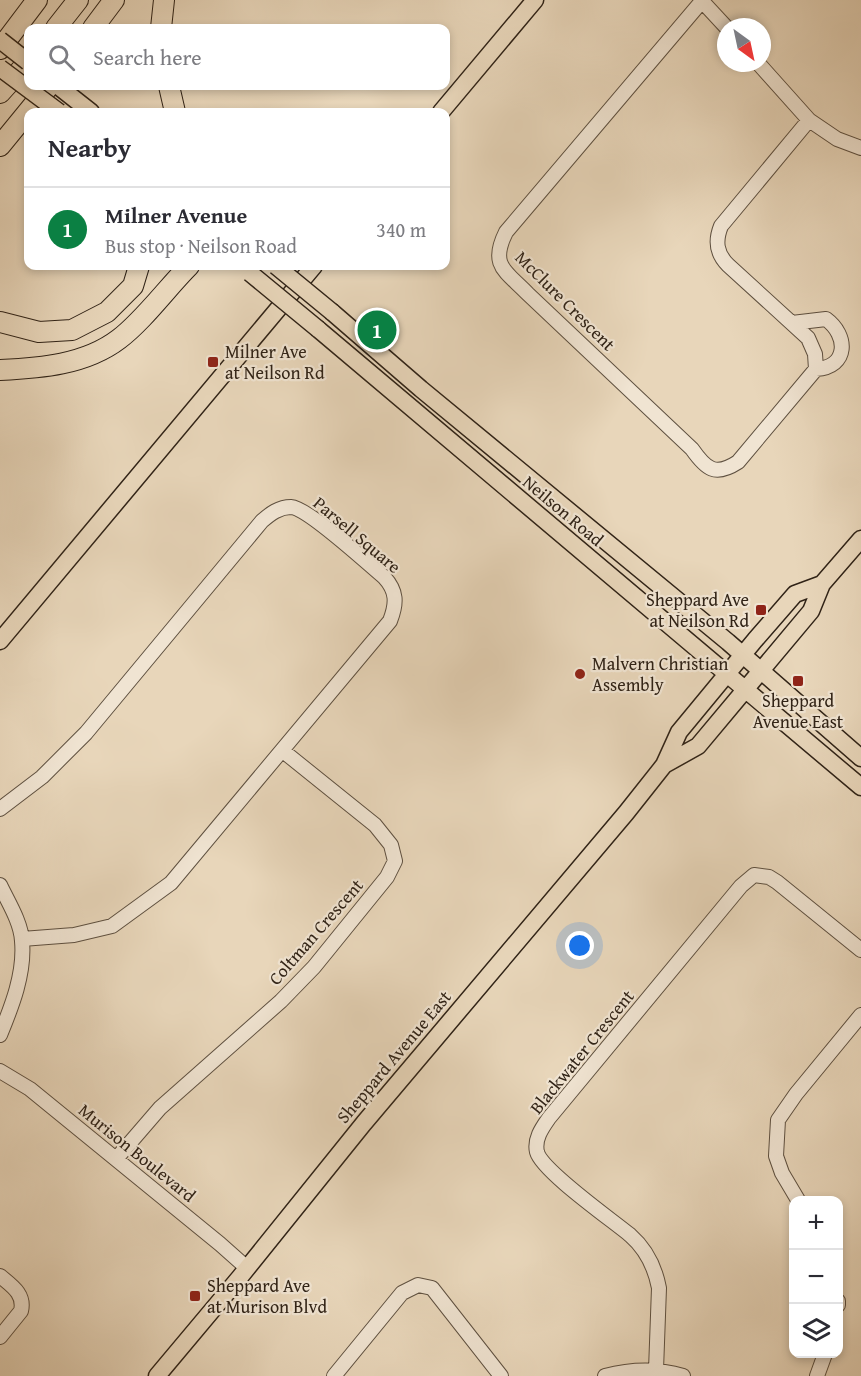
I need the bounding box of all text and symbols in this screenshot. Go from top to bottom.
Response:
north arrow [717,18,771,72]
search box [24,24,450,90]
icon: search [45,41,78,74]
text: Search here [93,41,202,73]
text: Nearby [48,128,131,167]
text: Milner Avenue [105,199,247,231]
text: 1 [62,215,73,244]
text: 340 m [376,215,426,244]
text: Bus stop · Neilson Road [105,231,297,260]
street label: McClure Crescent [509,244,622,357]
pin: 1 [358,308,397,352]
place label: Milner Ave at Neilson Rd [225,338,325,386]
marker: Milner Ave at Neilson Rd [206,355,220,369]
street label: Neilson Road [517,469,610,553]
street label: Parsell Square [308,490,407,579]
place label: Sheppard Ave at Neilson Rd [646,586,749,634]
marker: Sheppard Ave at Neilson Rd [754,603,768,617]
place label: Malvern Christian Assembly [592,650,728,698]
marker: Malvern Christian Assembly [573,667,587,681]
marker: Sheppard Avenue East [791,674,805,688]
place label: Sheppard Avenue East [753,687,844,735]
street label: Coltman Crescent [262,872,370,991]
your location [565,931,594,960]
street label: Blackwater Crescent [523,983,641,1120]
street label: Sheppard Avenue East [330,984,458,1129]
street label: Murison Boulevard [73,1097,202,1209]
map controls [789,1196,843,1358]
button: + [789,1196,843,1250]
button: − [789,1250,843,1304]
place label: Sheppard Ave at Murison Blvd [207,1272,327,1320]
marker: Sheppard Ave at Murison Blvd [188,1289,202,1303]
button: layers [789,1304,843,1358]

